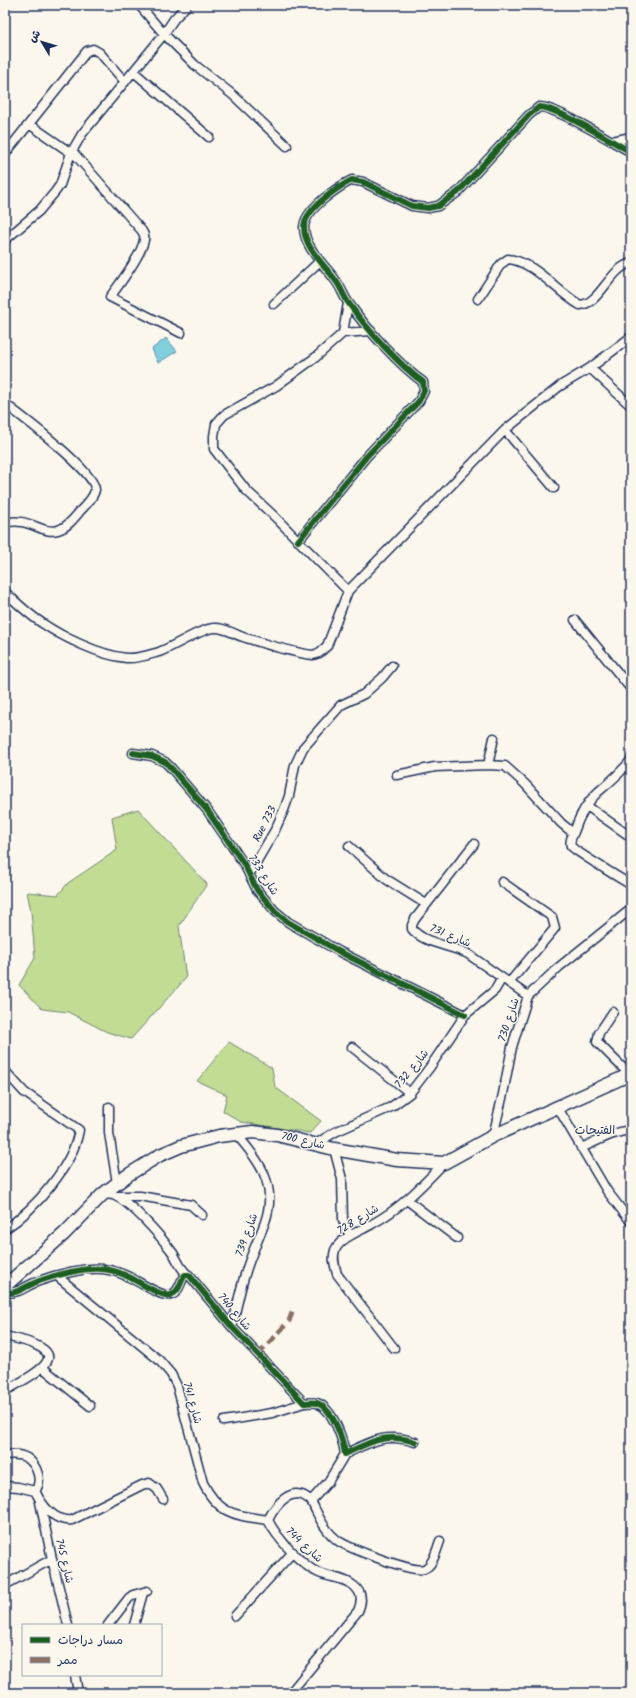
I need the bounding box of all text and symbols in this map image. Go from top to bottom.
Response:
north arrow [22,22,62,62]
text: ش [24,26,46,47]
street label: Rue 733 [248,803,282,845]
street label: شارع 733 [243,851,283,899]
street label: شارع 731 [427,920,473,952]
street label: شارع 730 [493,996,525,1044]
street label: شارع 732 [391,1045,433,1093]
district label: الفتيحات [575,1121,615,1140]
street label: شارع 700 [279,1127,327,1155]
street label: شارع 728 [334,1200,382,1240]
street label: شارع 739 [231,1211,263,1259]
street label: شارع 740 [213,1289,255,1335]
street label: شارع 741 [177,1380,207,1426]
street label: شارع 744 [281,1523,327,1567]
street label: شارع 745 [50,1537,78,1585]
legend [22,1624,162,1676]
text: مسار دراجات [58,1631,123,1650]
text: ممر [57,1651,77,1670]

